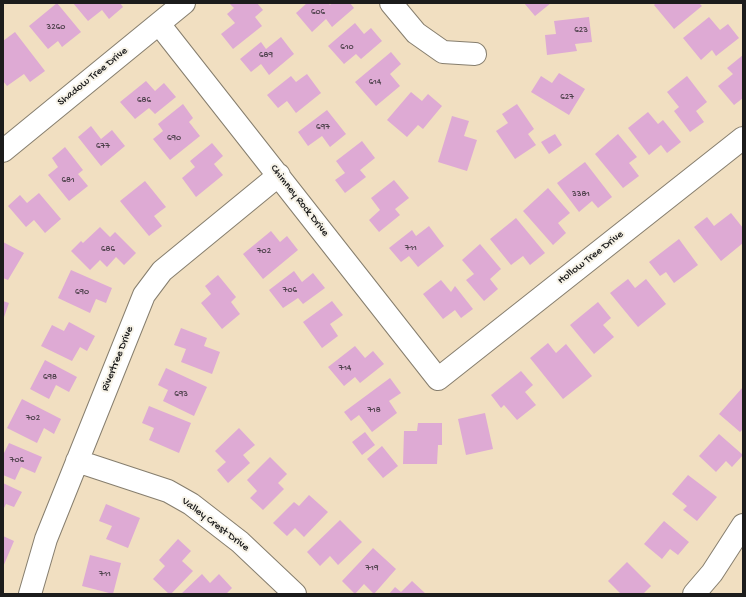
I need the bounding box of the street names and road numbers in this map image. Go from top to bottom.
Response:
street label: Shadow Tree Drive [55,45,131,109]
street label: Chimney Rock Drive [267,162,331,240]
street label: Hollow Tree Drive [556,228,626,288]
street label: Rivertree Drive [99,325,137,393]
street label: Valley Crest Drive [179,495,251,555]

